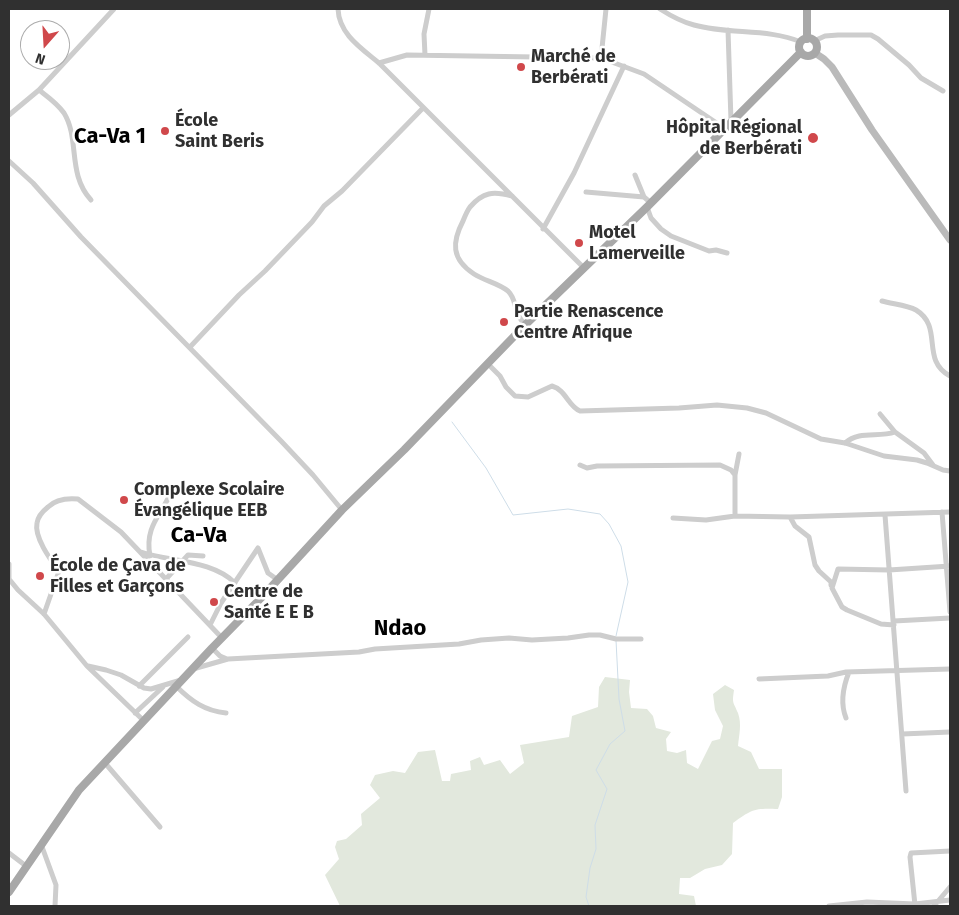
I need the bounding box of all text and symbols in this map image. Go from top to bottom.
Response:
north arrow [20,20,70,70]
place label: Marché de Berbérati [531,46,616,88]
text: N [33,49,47,68]
marker: Marché de Berbérati [515,61,527,73]
place label: École Saint Beris [175,110,264,152]
place label: Hôpital Régional de Berbérati [666,117,802,160]
district label: Ca-Va 1 [74,124,146,150]
marker: École Saint Beris [159,125,171,137]
marker: Hôpital Régional de Berbérati [806,131,820,145]
place label: Motel Lamerveille [589,222,685,264]
marker: Motel Lamerveille [573,237,585,249]
place label: Partie Renascence Centre Afrique [514,301,663,344]
marker: Partie Renascence Centre Afrique [498,316,510,328]
place label: Complexe Scolaire Évangélique EEB [134,479,284,522]
marker: Complexe Scolaire Évangélique EEB [118,494,130,506]
district label: Ca-Va [171,523,227,549]
place label: École de Çava de Filles et Garçons [50,555,186,598]
marker: École de Çava de Filles et Garçons [34,570,46,582]
place label: Centre de Santé E E B [224,581,314,624]
marker: Centre de Santé E E B [208,596,220,608]
district label: Ndao [374,616,426,642]

